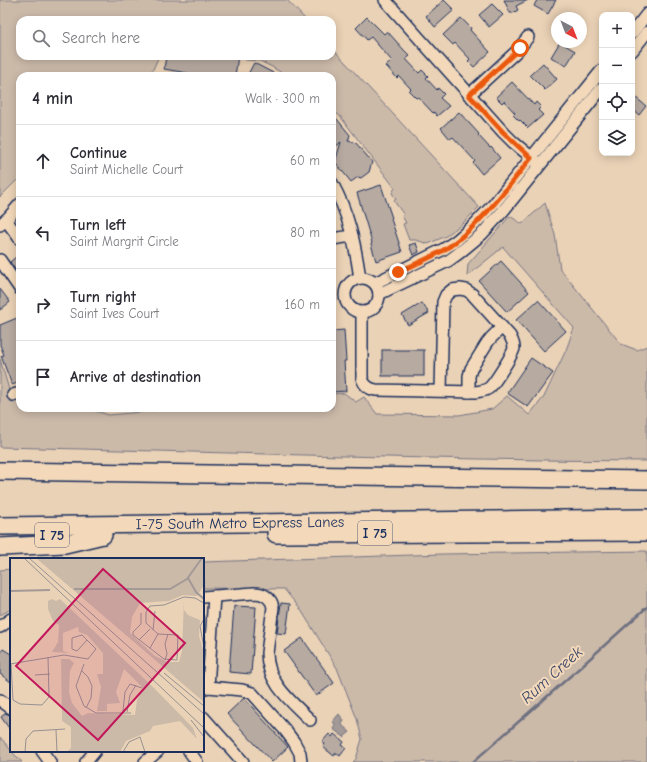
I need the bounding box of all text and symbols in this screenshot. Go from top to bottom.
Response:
north arrow [551,12,587,48]
map controls [599,12,635,156]
button: + [599,12,635,48]
search box [16,16,336,60]
icon: search [30,27,52,49]
text: Search here [62,29,140,47]
route start [511,39,529,57]
button: − [599,48,635,84]
button: locate [599,84,635,120]
text: 4 min [32,89,73,108]
text: Walk · 300 m [245,91,320,106]
button: layers [599,120,635,156]
text: Continue [70,144,127,162]
icon: ahead [32,150,54,172]
text: 60 m [290,153,320,168]
text: Saint Michelle Court [70,162,183,177]
text: Turn left [70,216,126,234]
icon: left [32,222,54,244]
text: 80 m [290,225,320,240]
text: Saint Margrit Circle [70,234,179,249]
route end [389,263,407,281]
text: Turn right [70,288,136,306]
icon: right [32,294,54,316]
text: 160 m [285,297,320,312]
text: Saint Ives Court [70,306,159,321]
icon: arrive [32,366,54,388]
text: Arrive at destination [70,368,201,386]
street label: I-75 South Metro Express Lanes [136,513,344,533]
road number: I 75 [358,521,392,545]
road number: I 75 [35,523,69,547]
inset map [10,558,204,752]
water label: Rum Creek [518,643,586,707]

